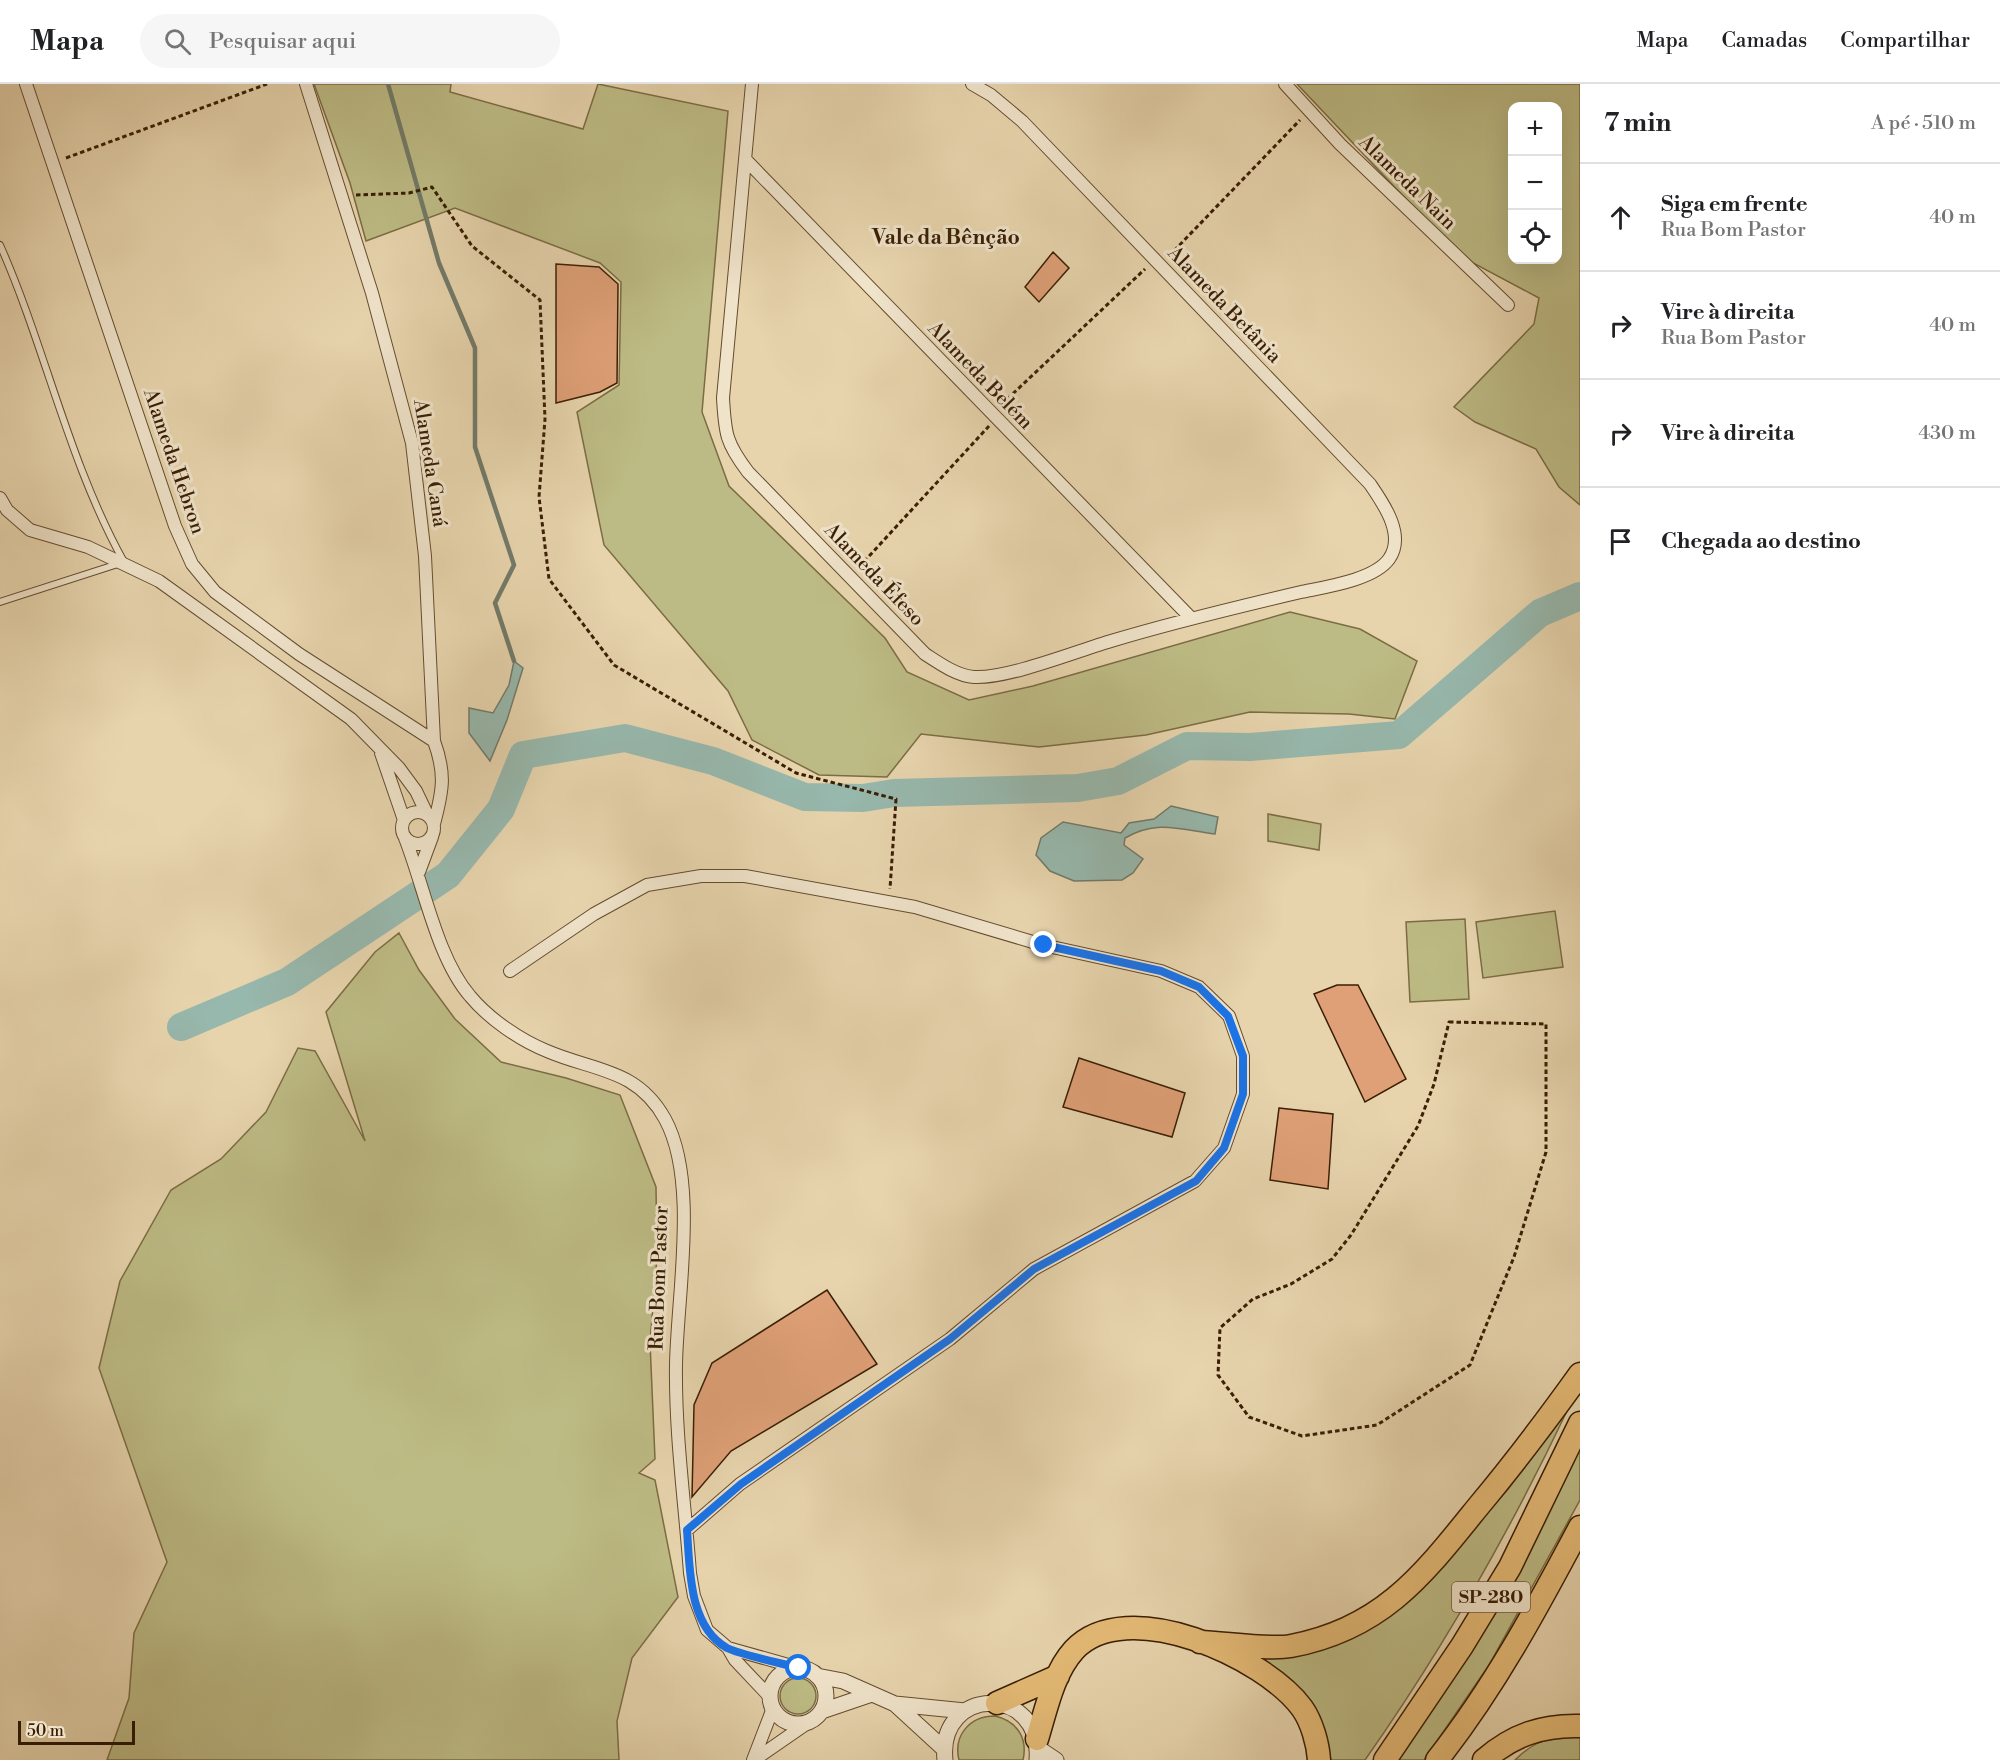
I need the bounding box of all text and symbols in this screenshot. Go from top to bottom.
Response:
search box [140,14,560,68]
text: Mapa [30,24,104,59]
icon: search [161,25,194,58]
text: Pesquisar aqui [209,28,356,55]
text: Mapa [1636,28,1688,54]
text: Camadas [1721,28,1807,54]
text: Compartilhar [1840,28,1970,54]
map controls [1508,102,1562,264]
button: + [1508,102,1562,156]
text: 7 min [1604,107,1671,139]
text: A pé · 510 m [1871,111,1976,136]
street label: Alameda Nain [1352,130,1461,236]
button: − [1508,156,1562,210]
text: Siga em frente [1661,191,1808,218]
icon: ahead [1604,201,1637,234]
text: 40 m [1929,205,1976,230]
button: locate [1508,210,1562,264]
text: Rua Bom Pastor [1661,218,1806,243]
district label: Vale da Bênção [871,225,1020,251]
street label: Alameda Betânia [1161,240,1287,369]
text: Vire à direita [1661,299,1795,326]
icon: right [1604,309,1637,342]
text: 40 m [1929,313,1976,338]
street label: Alameda Belém [921,316,1038,436]
text: Rua Bom Pastor [1661,326,1806,351]
street label: Alameda Hebron [137,385,210,538]
street label: Alameda Caná [407,397,452,530]
icon: right [1604,417,1637,450]
text: Vire à direita [1661,420,1795,447]
text: 430 m [1918,421,1976,446]
street label: Alameda Éfeso [818,517,930,632]
icon: arrive [1604,525,1637,558]
text: Chegada ao destino [1661,528,1861,555]
route end [1030,931,1056,957]
street label: Rua Bom Pastor [644,1205,675,1351]
road number: SP-280 [1452,1582,1530,1612]
route start [785,1654,811,1680]
scale bar [18,1718,135,1746]
text: 50 m [27,1721,64,1741]

